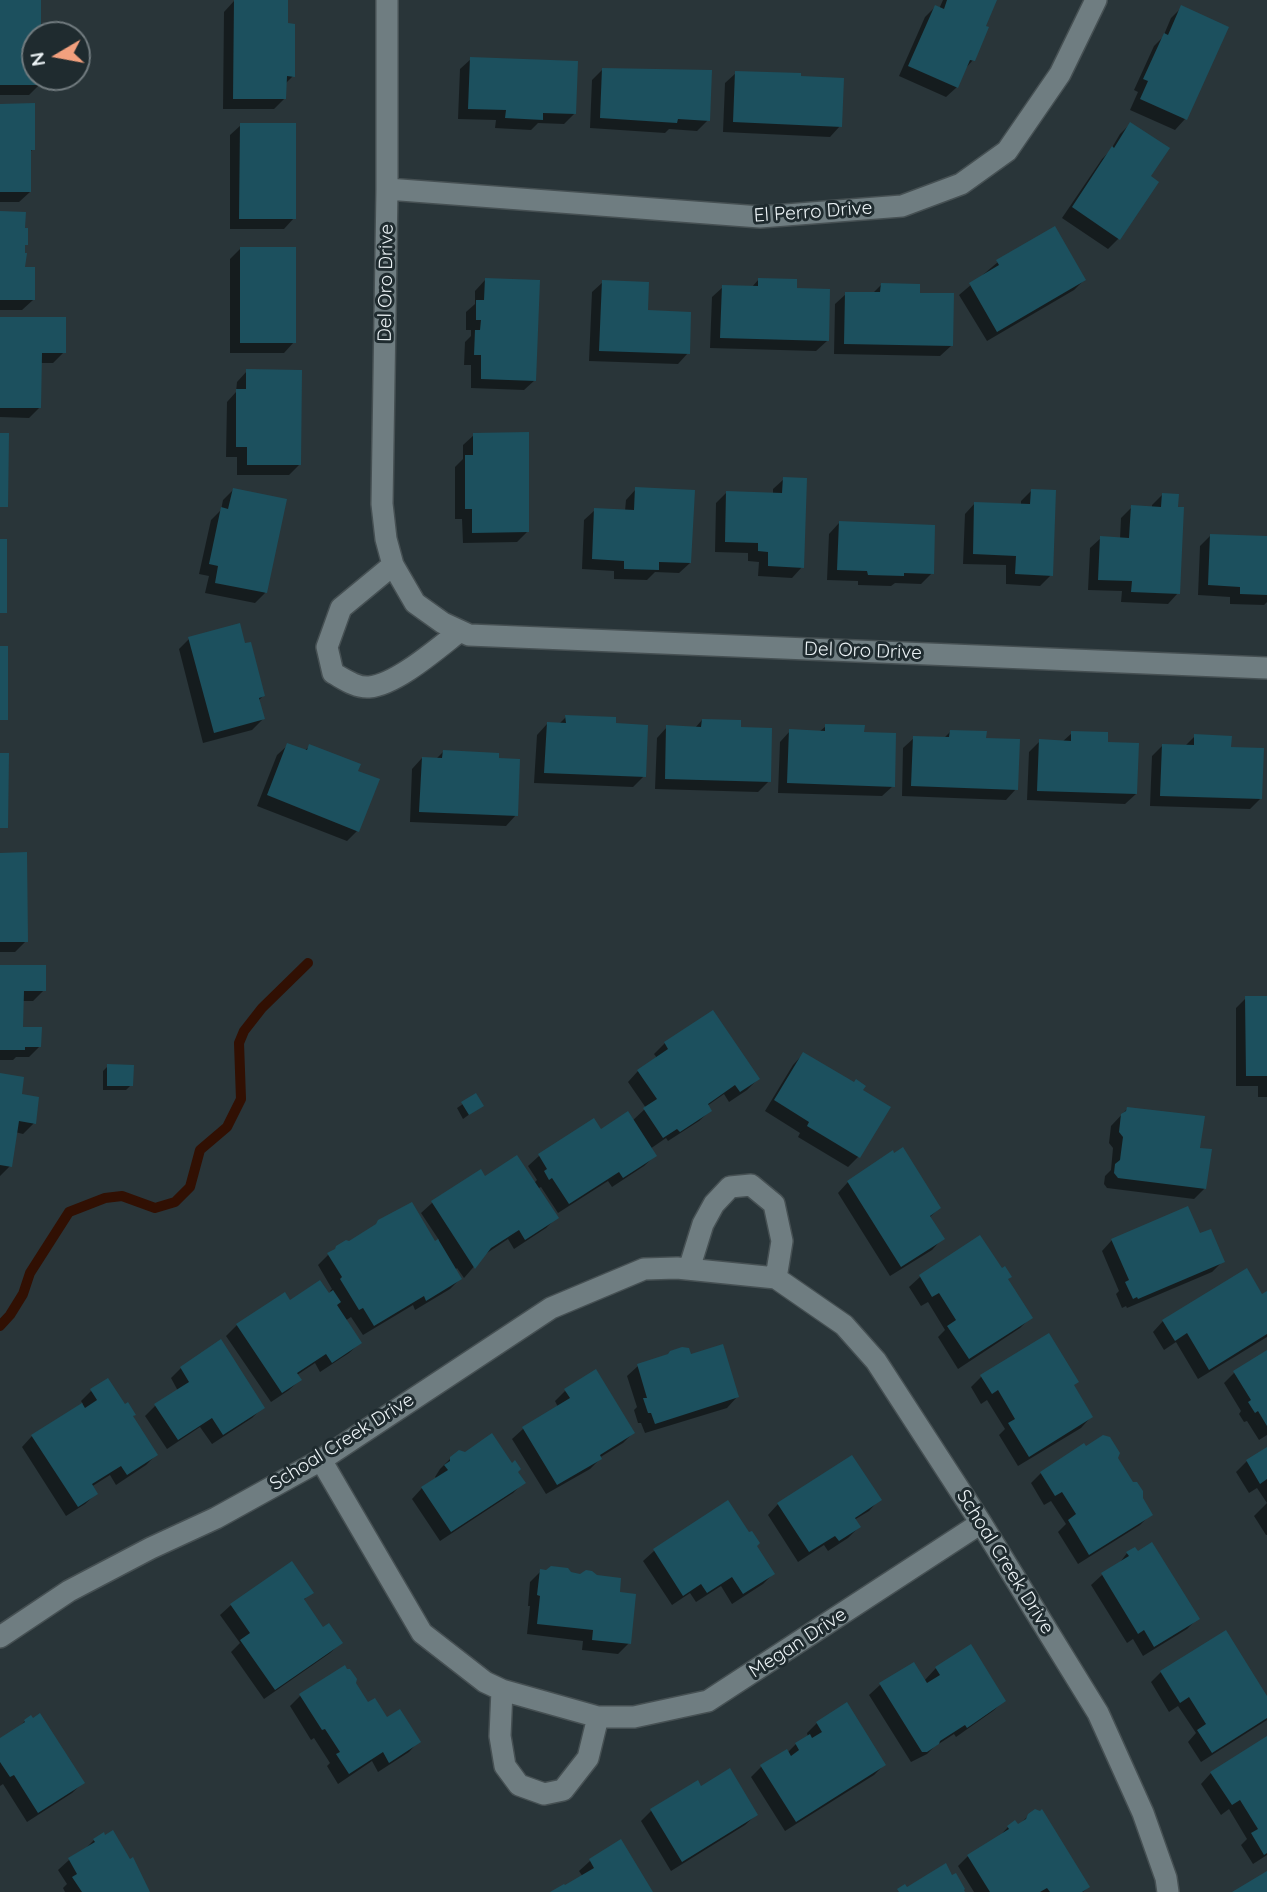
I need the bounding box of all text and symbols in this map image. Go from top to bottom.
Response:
north arrow [21,21,91,91]
text: N [24,50,50,68]
street label: El Perro Drive [753,196,873,228]
street label: Del Oro Drive [374,224,398,342]
street label: Del Oro Drive [804,638,922,664]
street label: Schoal Creek Drive [266,1388,418,1496]
street label: Schoal Creek Drive [951,1486,1059,1638]
street label: Megan Drive [745,1603,851,1683]

